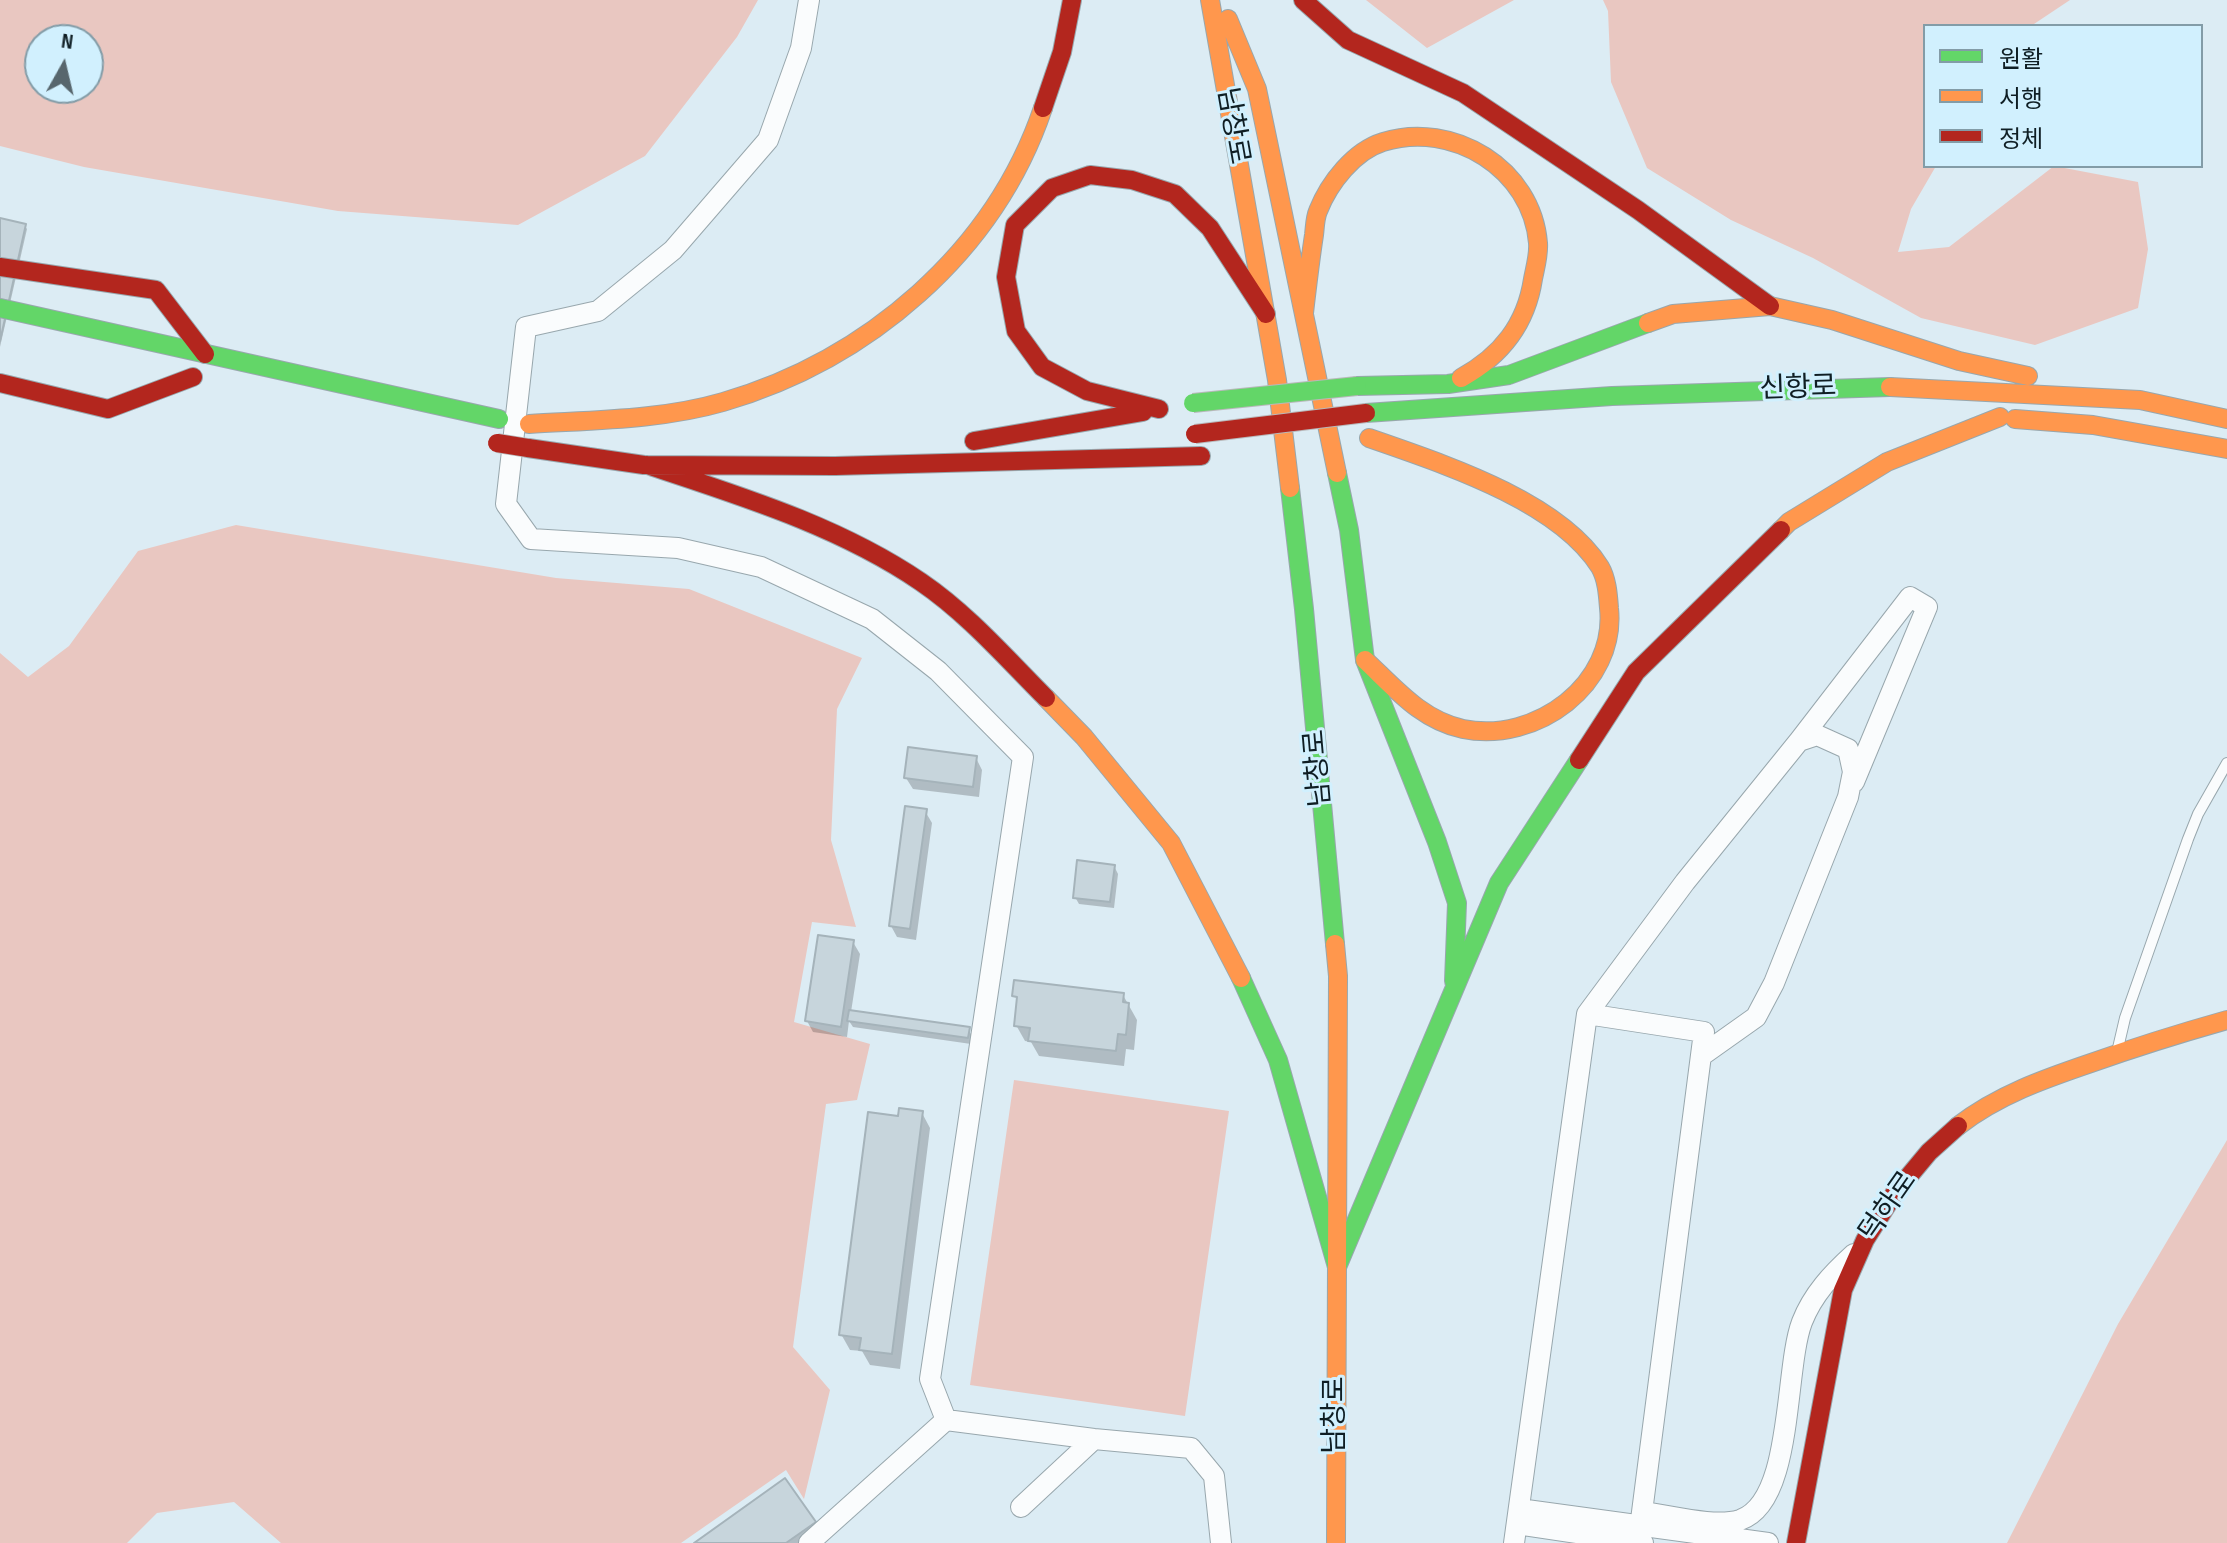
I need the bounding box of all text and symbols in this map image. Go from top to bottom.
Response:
north arrow [24,24,104,104]
legend [1923,24,2203,168]
text: N [59,28,75,56]
text: 원활 [1999,45,2043,74]
street label: 남창로 [1209,85,1255,167]
text: 서행 [1999,85,2043,114]
text: 정체 [1999,125,2043,154]
street label: 신항로 [1759,371,1837,407]
street label: 남창로 [1299,728,1339,808]
street label: 덕하로 [1853,1166,1925,1248]
street label: 남창로 [1319,1376,1353,1454]

